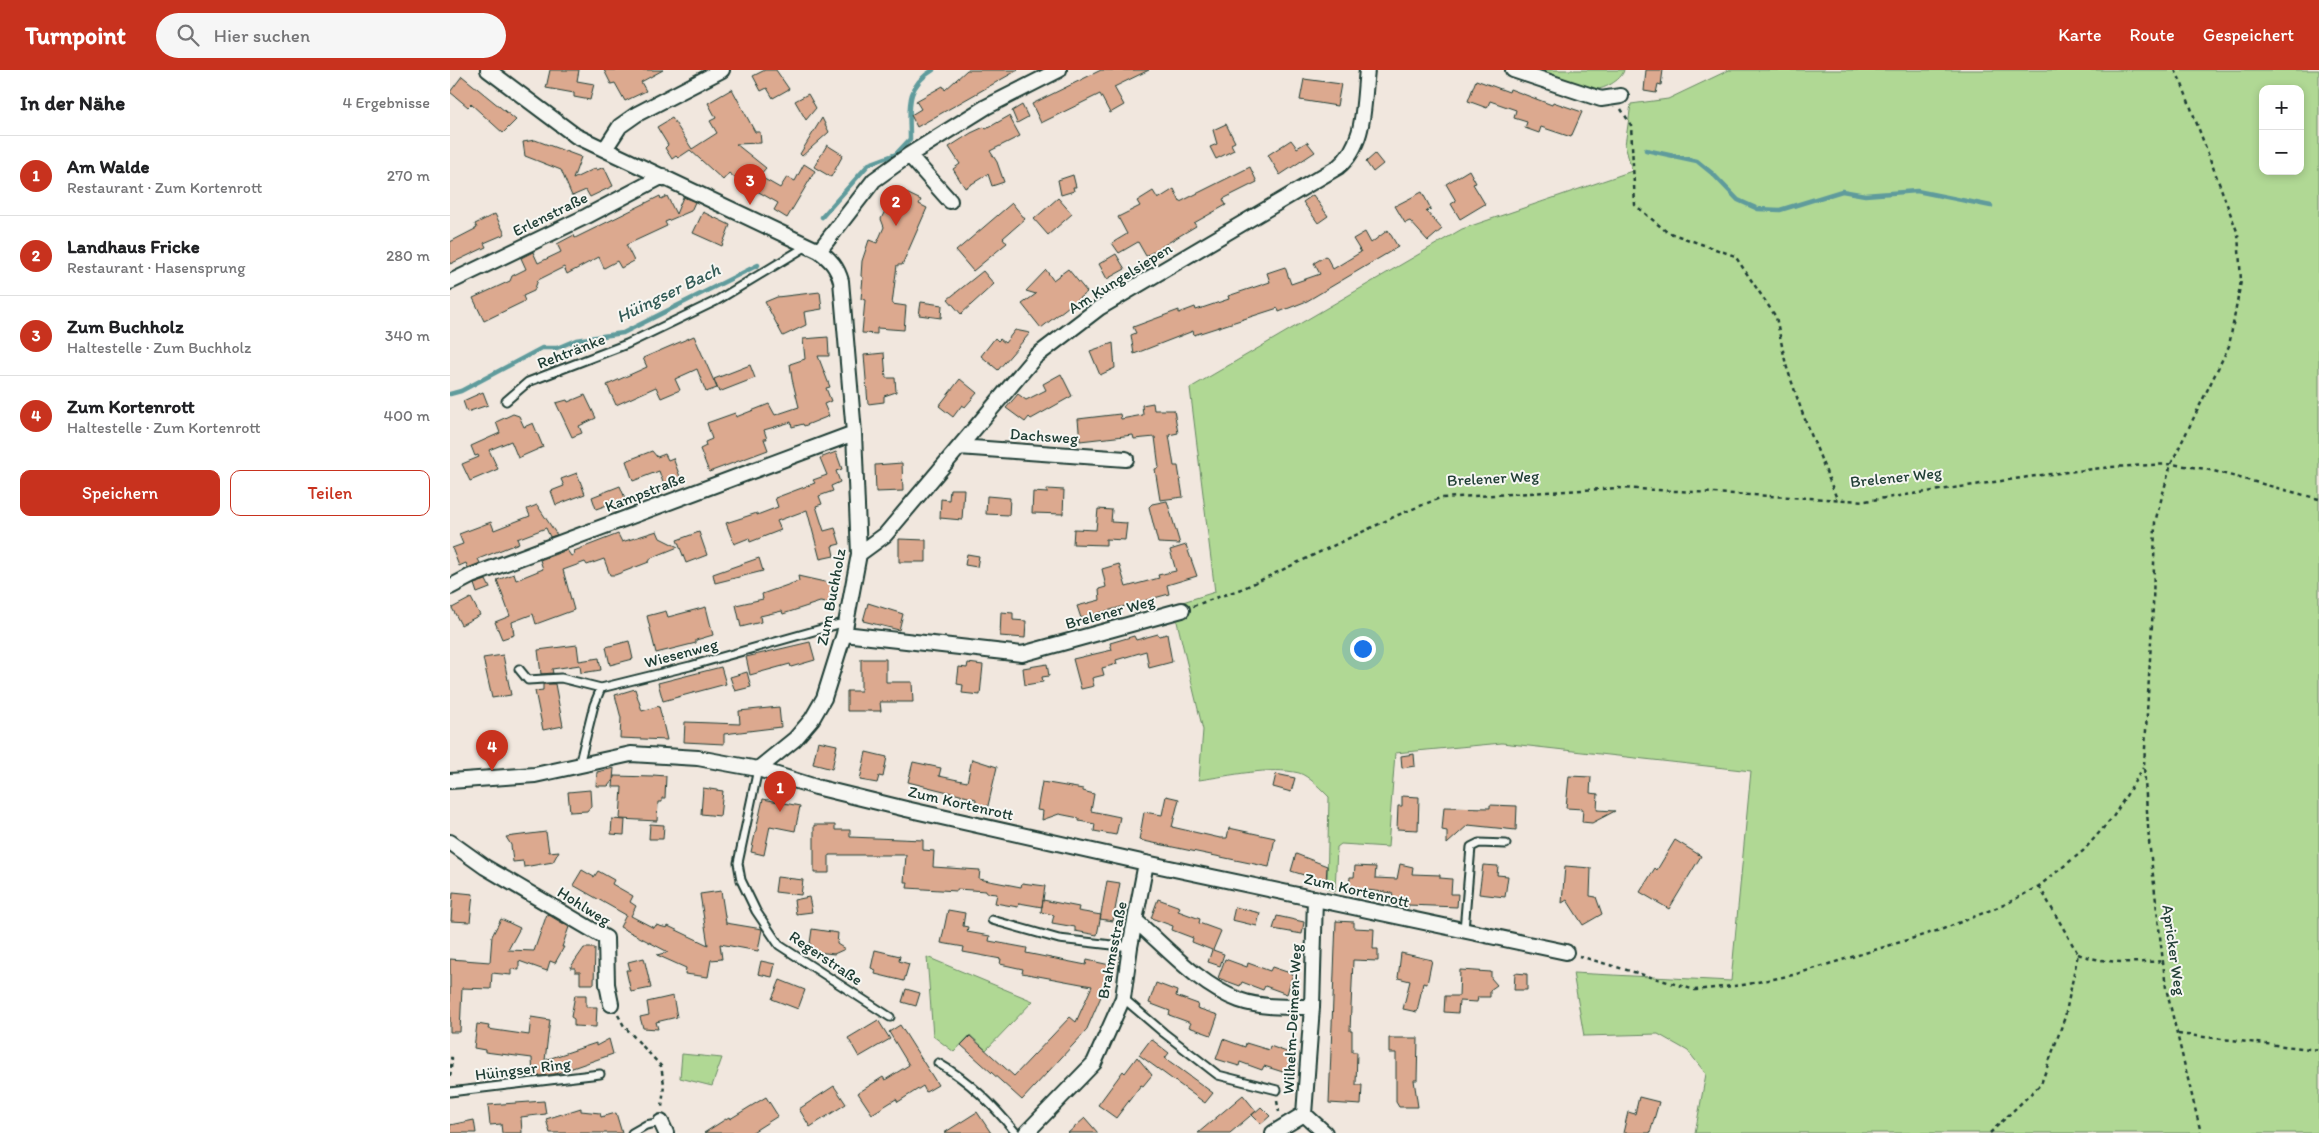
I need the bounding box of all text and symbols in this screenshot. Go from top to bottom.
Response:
search box [156,13,506,58]
text: Turnpoint [25,21,126,50]
icon: search [174,21,202,49]
text: Hier suchen [214,24,310,47]
text: Karte [2058,24,2101,46]
text: Route [2129,24,2175,46]
text: Gespeichert [2203,24,2294,46]
map controls [2259,85,2304,175]
button: + [2259,85,2304,130]
text: In der Nähe [20,90,125,115]
text: 4 Ergebnisse [342,93,430,112]
button: − [2259,130,2304,175]
text: Am Walde [67,155,150,178]
pin: 3 [734,164,766,205]
text: 1 [32,166,40,185]
text: 270 m [387,166,430,185]
text: Restaurant · Zum Kortenrott [67,178,262,197]
pin: 2 [880,185,912,226]
street label: Erlenstraße [509,188,591,240]
text: Landhaus Fricke [67,235,200,258]
street label: Am Kungelsiepen [1065,238,1175,318]
text: 2 [32,246,40,265]
text: 280 m [386,246,430,265]
text: Restaurant · Hasensprung [67,258,245,277]
water label: Hüingser Bach [612,258,724,328]
text: Zum Buchholz [67,315,184,338]
text: 3 [32,326,40,345]
text: 340 m [385,326,430,345]
street label: Rehtränke [534,329,608,373]
text: Haltestelle · Zum Buchholz [67,338,252,357]
text: Zum Kortenrott [67,395,195,418]
text: 4 [31,406,41,425]
text: 400 m [384,406,430,425]
text: Haltestelle · Zum Kortenrott [67,418,261,437]
street label: Dachsweg [1009,424,1080,448]
street label: Brelener Weg [1849,463,1944,491]
street label: Brelener Weg [1447,466,1540,490]
street label: Kampstraße [602,468,688,516]
button: Speichern [20,470,220,516]
button: Teilen [230,470,430,516]
street label: Zum Buchholz [812,546,850,647]
street label: Brelener Weg [1063,591,1158,633]
street label: Wiesenweg [642,634,721,672]
your location [1350,636,1376,662]
pin: 4 [476,730,508,771]
pin: 1 [764,771,796,812]
street label: Zum Kortenrott [906,782,1016,824]
street label: Zum Kortenrott [1302,869,1412,911]
street label: Hohlweg [554,882,615,930]
street label: Brahmsstraße [1093,900,1131,1000]
street label: Apricker Weg [2158,903,2190,997]
street label: Regerstraße [786,927,866,989]
street label: Wilhelm-Deimen-Weg [1279,943,1305,1095]
street label: Hüingser Ring [474,1054,573,1084]

